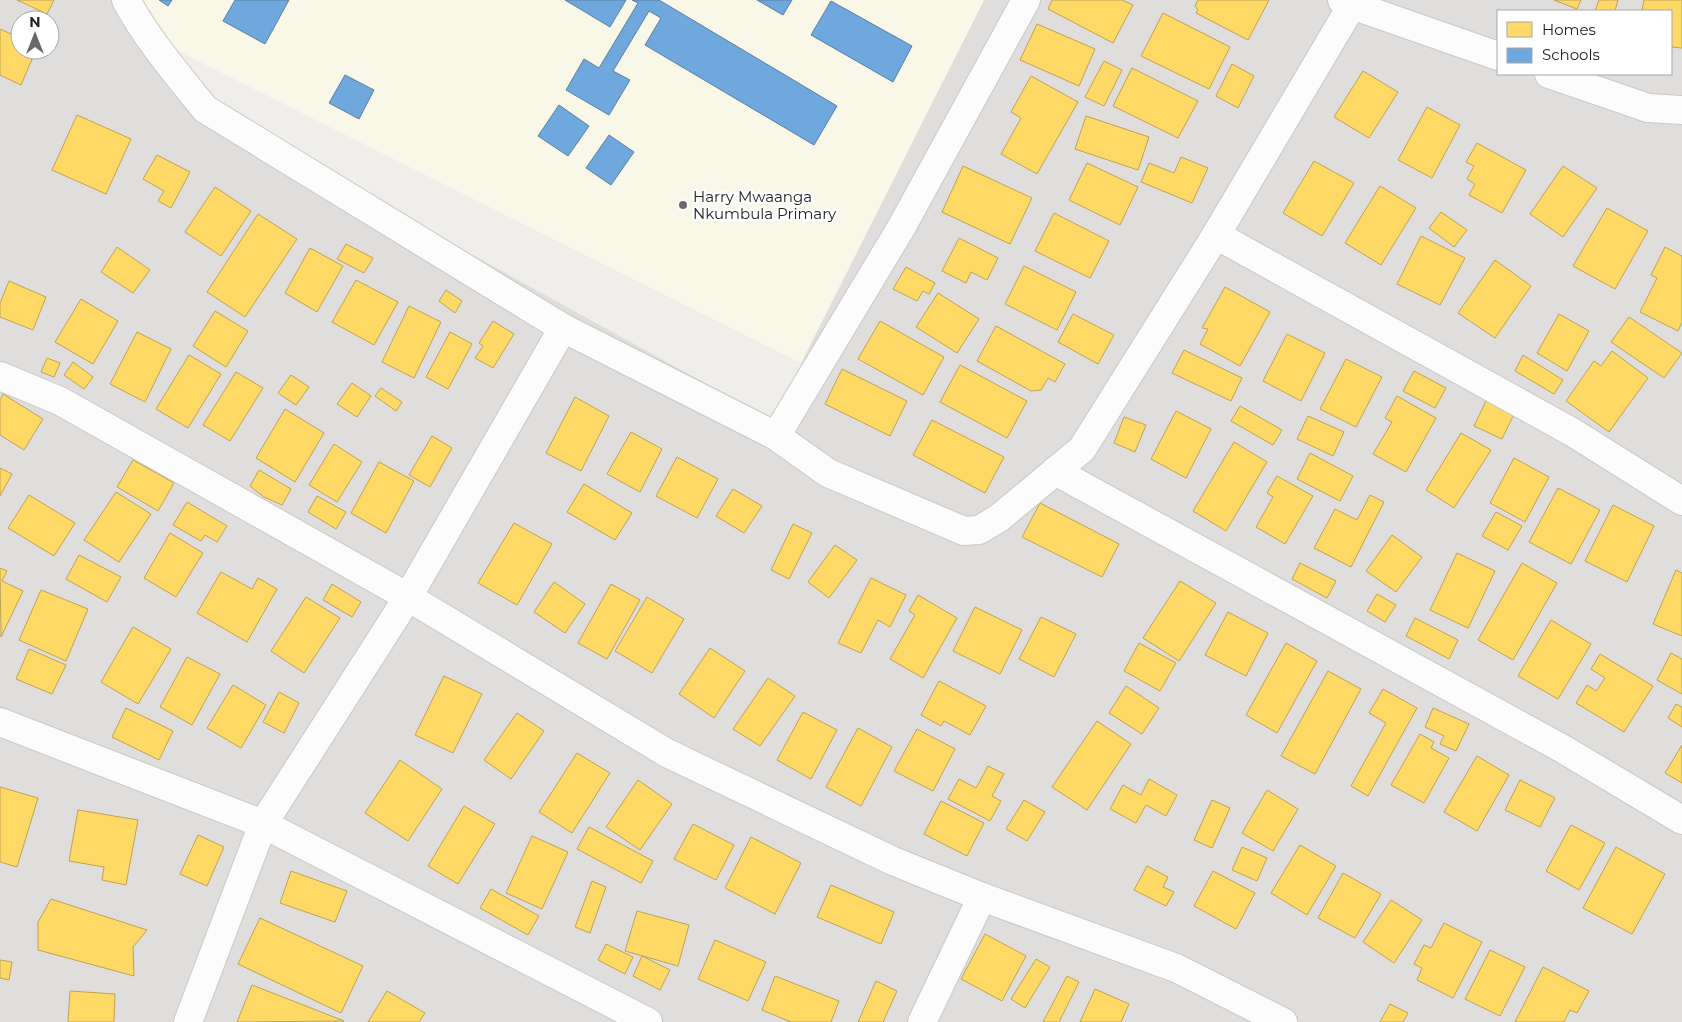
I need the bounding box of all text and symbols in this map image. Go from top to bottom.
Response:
north arrow [10,10,60,60]
legend [1497,10,1672,75]
text: N [29,13,41,31]
text: Homes [1542,20,1596,39]
text: Schools [1542,45,1600,64]
place label: Harry Mwaanga Nkumbula Primary [693,187,837,223]
marker: Harry Mwaanga Nkumbula Primary [677,199,689,211]

